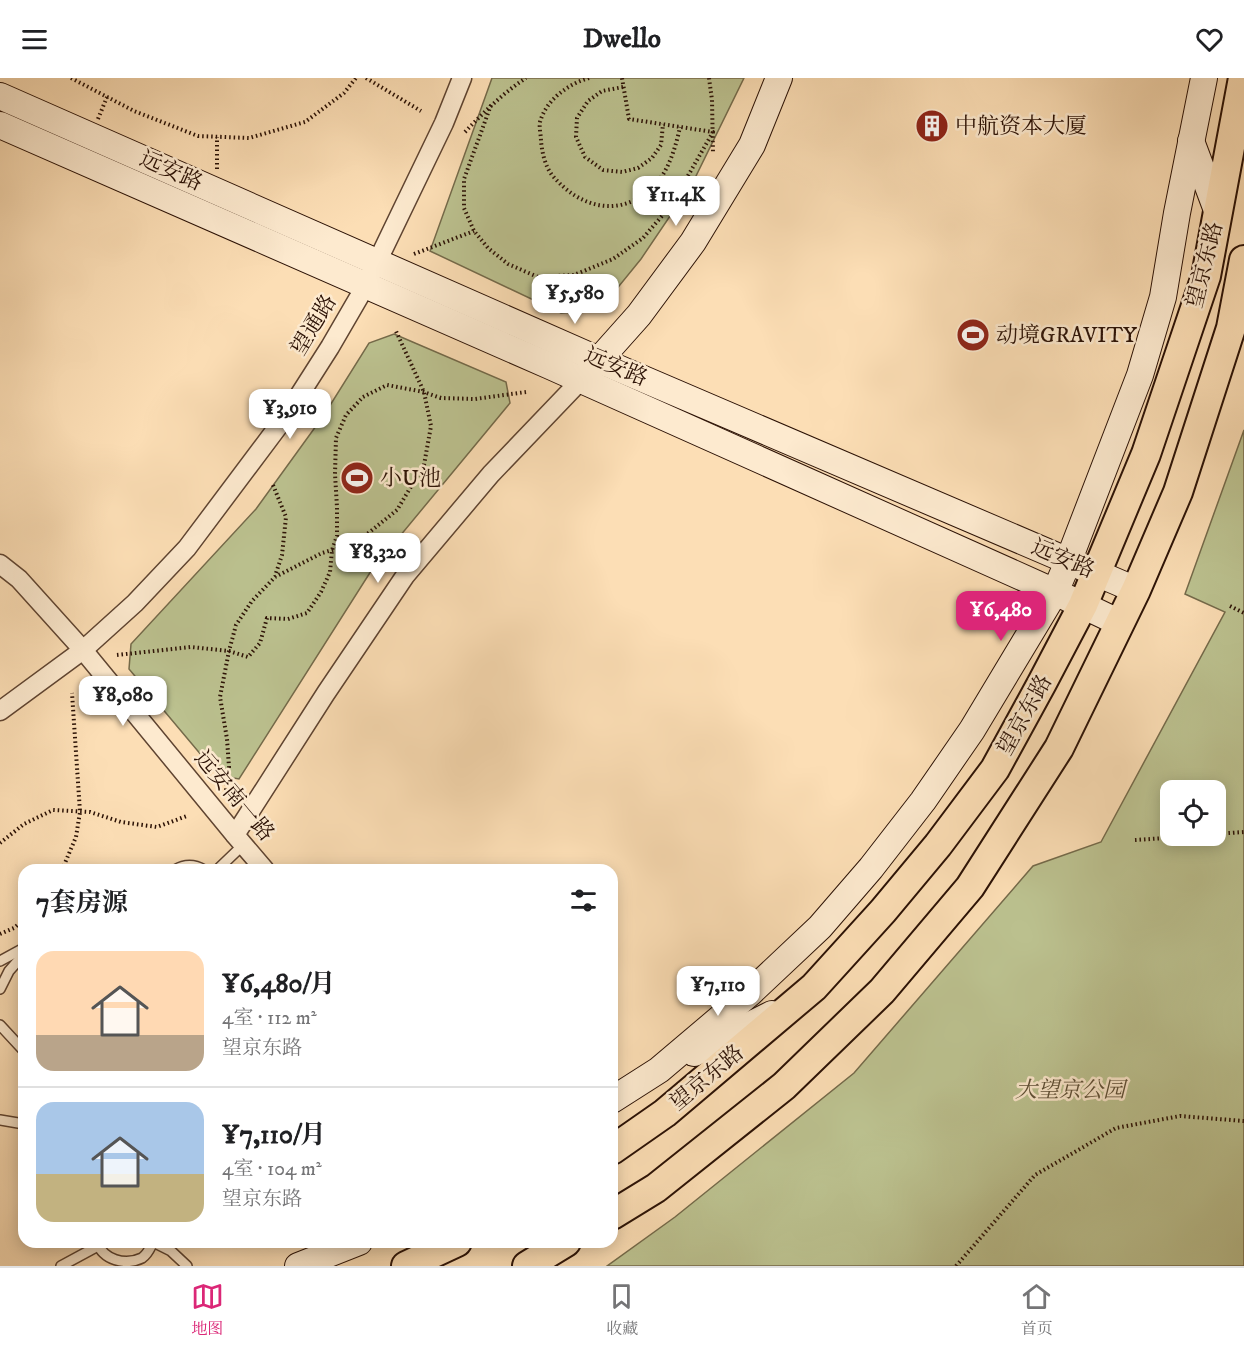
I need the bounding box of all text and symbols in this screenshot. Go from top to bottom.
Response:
text: Dwello [583,22,661,56]
icon: menu [18,23,51,56]
icon: heart [1193,23,1226,56]
building icon: 中航资本大厦 [914,108,950,144]
place label: 中航资本大厦 [955,113,1087,140]
street label: 远安路 [135,145,207,197]
pin: ¥11.4K [627,176,725,227]
text: ¥11.4K [647,183,705,208]
street label: 望京东路 [1181,219,1229,311]
pin: ¥5,580 [526,274,624,325]
text: ¥5,580 [546,281,604,306]
street label: 望通路 [285,290,343,360]
sports icon: 动境GRAVITY [955,317,991,353]
place label: 动境GRAVITY [996,322,1138,349]
street label: 远安路 [580,342,652,392]
pin: ¥3,910 [241,389,339,440]
text: ¥3,910 [263,396,317,421]
sports icon: 小U池 [339,460,375,496]
place label: 小U池 [380,465,441,492]
pin: ¥8,320 [329,533,427,584]
street label: 远安路 [1027,534,1099,584]
text: ¥8,320 [350,540,406,565]
pin: ¥6,480 [952,591,1050,642]
text: ¥6,480 [970,598,1032,623]
street label: 望京东路 [992,670,1058,760]
pin: ¥8,080 [74,676,172,727]
text: ¥8,080 [93,683,153,708]
street label: 远安南一路 [188,745,280,847]
map controls [1160,780,1226,846]
button: locate [1160,780,1226,846]
icon: filters [567,884,600,917]
text: 7套房源 [36,887,128,920]
pin: ¥7,110 [669,966,767,1017]
text: ¥6,480/月 [222,968,336,1001]
text: ¥7,110 [691,973,745,998]
icon: home [84,975,156,1047]
text: 4室 · 112 m² [222,1006,317,1031]
text: 望京东路 [222,1036,302,1061]
street label: 望京东路 [665,1039,749,1117]
park label: 大望京公园 [1015,1077,1128,1104]
text: ¥7,110/月 [222,1119,326,1152]
icon: home [84,1126,156,1198]
text: 4室 · 104 m² [222,1157,322,1182]
text: 望京东路 [222,1187,302,1212]
tab: 地图 [191,1280,224,1339]
tab: 收藏 [605,1280,638,1339]
tab: 首页 [1020,1280,1053,1339]

